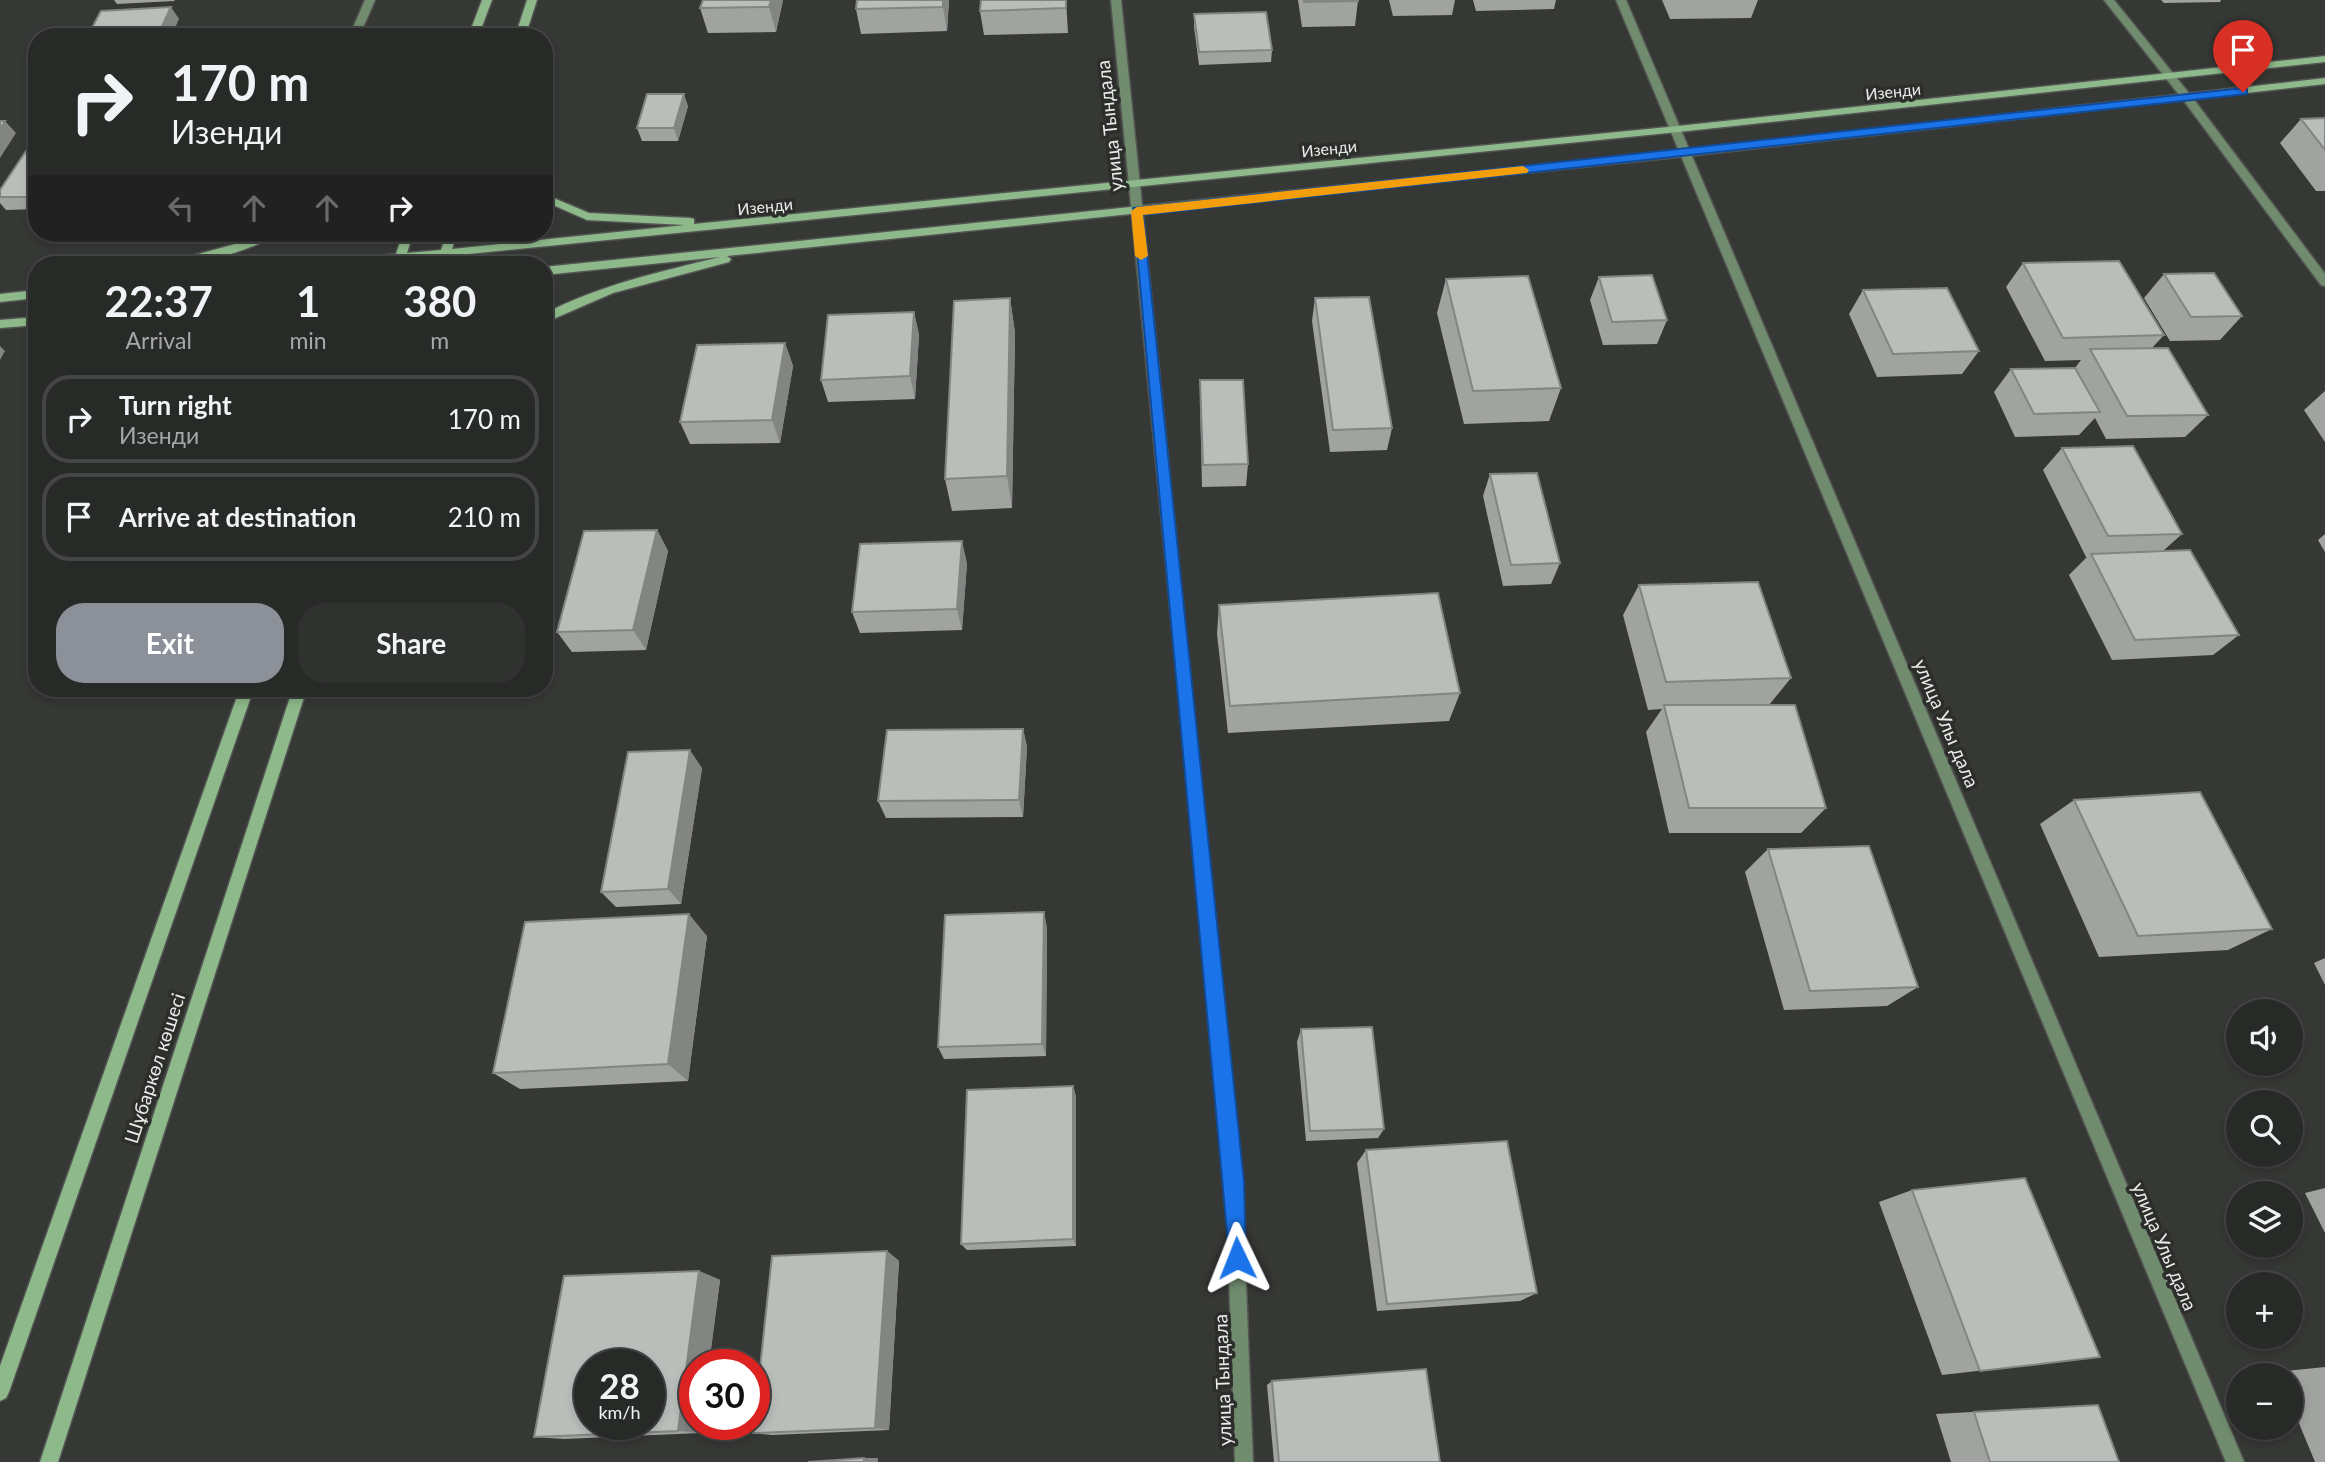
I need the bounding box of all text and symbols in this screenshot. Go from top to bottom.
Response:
pin [2213,20,2273,92]
icon: arrive [2224,31,2262,69]
text: 170 m [171,53,309,111]
icon: right [56,56,147,147]
street label: улица Тындала [1091,59,1127,193]
street label: Изенди [1864,79,1922,103]
text: Изенди [171,112,283,151]
street label: Изенди [1300,136,1358,160]
icon: left [162,189,200,227]
icon: ahead [235,189,273,227]
icon: ahead [308,189,346,227]
icon: right [381,189,419,227]
street label: Изенди [736,194,794,218]
text: 22:37 [105,276,213,326]
text: 1 [296,276,320,326]
text: 380 [403,276,476,326]
text: Arrival [126,326,192,354]
text: min [289,326,327,354]
text: m [430,326,449,354]
text: Turn right [119,389,232,421]
icon: right [60,400,98,438]
text: 170 m [448,403,521,435]
text: Изенди [119,421,199,449]
icon: arrive [60,498,98,536]
text: Arrive at destination [119,501,356,533]
text: 210 m [448,501,521,533]
button: Exit [56,603,284,683]
button: Share [298,603,525,683]
street label: улица Улы дала [1910,655,1984,791]
street label: Шұбаркөл көшесі [119,990,189,1146]
map controls [2226,999,2303,1440]
button: sound [2226,999,2303,1076]
button: search [2226,1090,2303,1167]
street label: улица Улы дала [2128,1178,2202,1314]
button: layers [2226,1181,2303,1258]
position arrow [1200,1221,1274,1295]
button: + [2226,1272,2303,1349]
street label: улица Тындала [1208,1314,1236,1446]
speed limit sign: 30 [679,1349,770,1440]
button: − [2226,1363,2303,1440]
text: 28 [599,1364,640,1406]
text: km/h [598,1401,641,1423]

